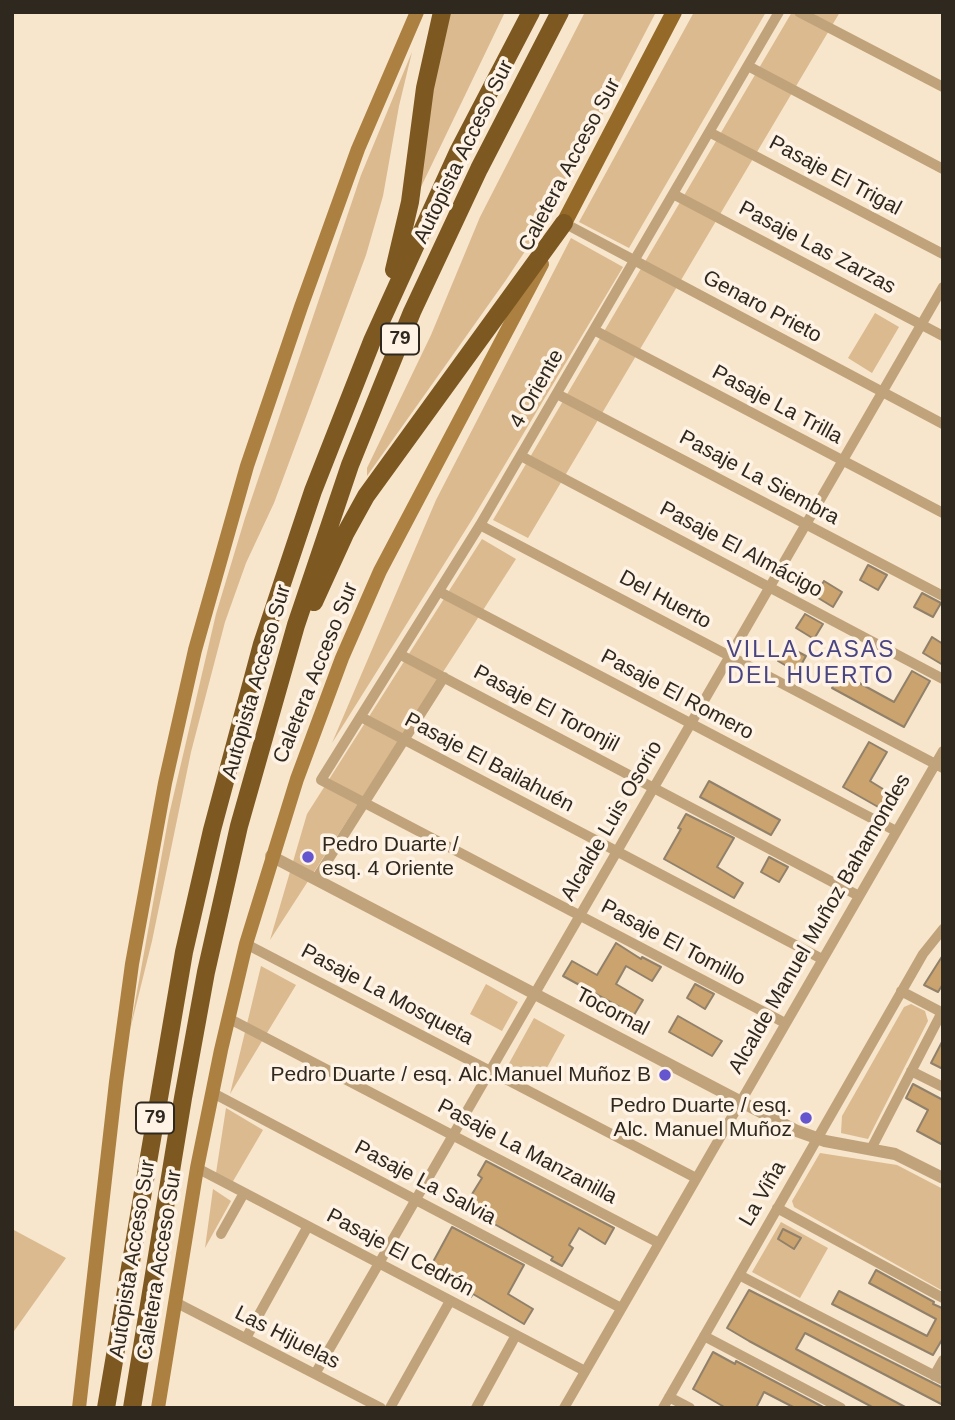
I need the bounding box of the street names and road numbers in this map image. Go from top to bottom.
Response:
street label: Autopista Acceso Sur [409,56,519,248]
street label: Caletera Acceso Sur [514,74,626,256]
street label: Pasaje El Trigal [765,131,905,221]
street label: Pasaje Las Zarzas [734,196,900,300]
street label: Genaro Prieto [698,265,826,349]
road number: 79 [381,324,419,354]
street label: 4 Oriente [504,345,570,433]
street label: Pasaje La Trilla [708,360,846,450]
street label: Pasaje La Siembra [675,425,843,531]
street label: Pasaje El Almácigo [655,496,827,604]
street label: Del Huerto [615,565,715,635]
street label: Caletera Acceso Sur [268,579,364,767]
street label: Autopista Acceso Sur [217,582,297,782]
street label: Pasaje El Romero [596,644,758,746]
street label: Pasaje El Toronjil [469,660,623,758]
street label: Pasaje El Bailahuén [400,708,578,818]
street label: Alcalde Luis Osorio [556,736,668,906]
street label: Alcalde Manuel Muñoz Bahamondes [724,770,916,1078]
street label: Pasaje El Tomillo [596,894,750,992]
street label: Pasaje La Mosqueta [297,939,477,1051]
street label: Tocornal [571,982,653,1042]
street label: Pasaje La Manzanilla [433,1094,621,1210]
road number: 79 [136,1102,174,1134]
street label: Pasaje La Salvia [350,1135,500,1231]
street label: La Viña [734,1157,792,1231]
street label: Autopista Acceso Sur [105,1158,161,1360]
street label: Caletera Acceso Sur [132,1168,188,1362]
street label: Pasaje El Cedrón [322,1204,478,1302]
street label: Las Hijuelas [230,1301,344,1375]

